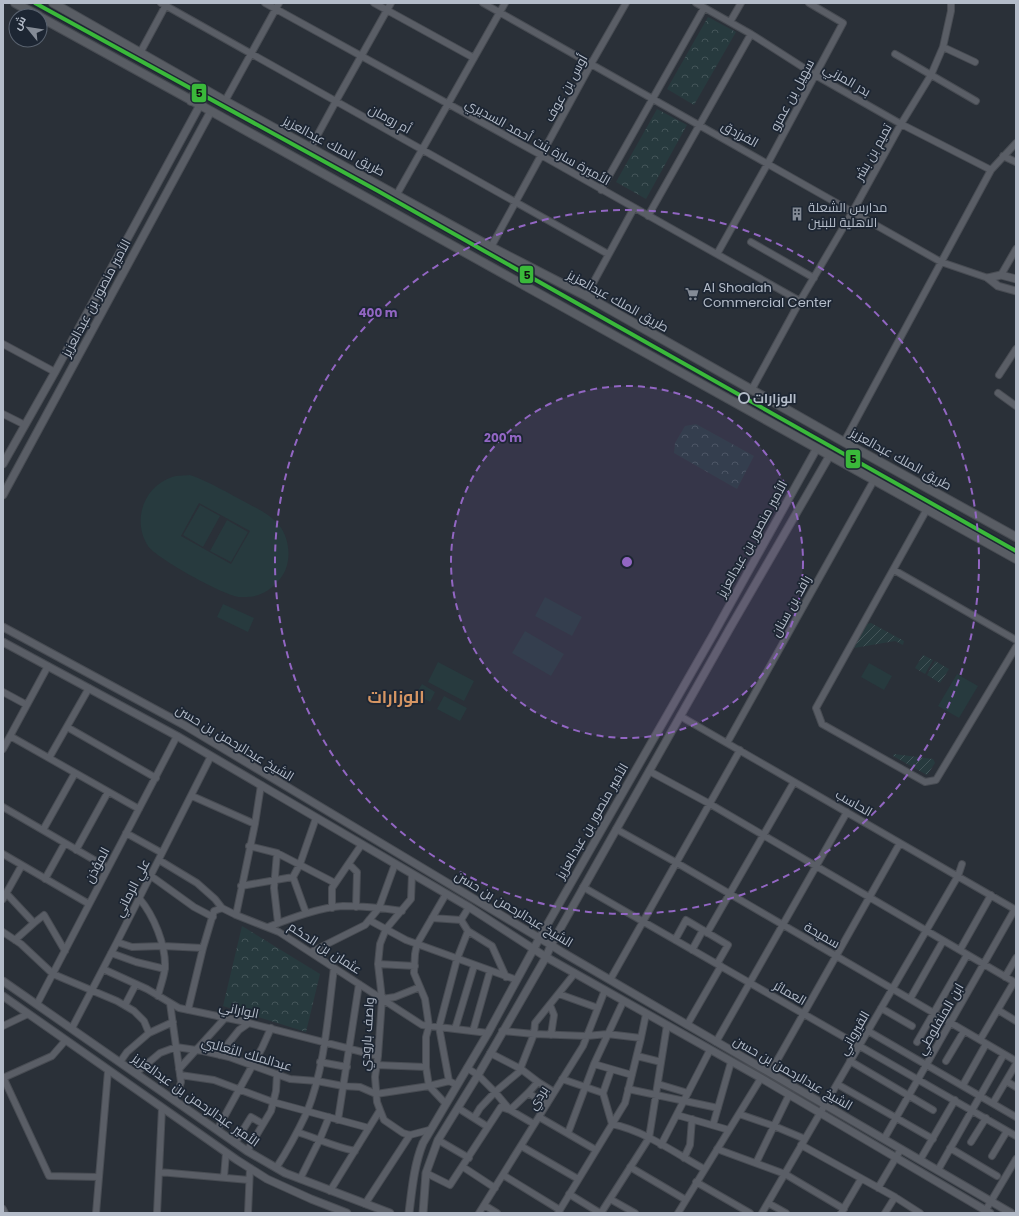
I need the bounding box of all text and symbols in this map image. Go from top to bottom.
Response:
north arrow [8,8,48,48]
text: ش [9,13,30,33]
street label: أوس بن عوف [540,50,593,125]
street label: سهيل بن عمرو [765,56,819,134]
street label: بدر المزني [819,59,874,102]
line badge: 5 [191,83,207,103]
text: 5 [195,85,203,101]
street label: الأميرة سارة بنت أحمد السديري [461,94,614,191]
street label: أم رومان [365,99,415,139]
street label: طريق الملك عبدالعزيز [279,111,388,181]
street label: الفرزدق [718,116,762,152]
street label: تميم بن بشر [849,120,897,185]
place label: مدارس الشعلة الاهلية للبنين [808,198,887,232]
building icon: مدارس الشعلة الاهلية للبنين [789,206,805,222]
street label: الأمير منصور بن عبدالعزيز [56,236,135,361]
line badge: 5 [519,265,534,284]
street label: طريق الملك عبدالعزيز [563,265,672,337]
text: 5 [523,267,531,283]
place label: Al Shoalah Commercial Center [703,278,832,312]
supermarket icon: Al Shoalah Commercial Center [684,286,700,302]
text: 400 m [358,304,398,321]
place label: الوزارات [753,389,797,408]
marker: الوزارات [738,392,750,404]
street label: طريق الملك عبدالعزيز [846,423,955,495]
text: 200 m [484,429,522,446]
line badge: 5 [845,449,861,469]
text: 5 [849,451,857,467]
street label: الأمير منصور بن عبدالعزيز [711,477,792,602]
centre of rings [620,555,634,569]
street label: رافد بن سنان [766,572,816,640]
district label: الوزارات [367,685,425,709]
street label: الشيخ عبدالرحمن بن حسن [172,700,298,786]
street label: الأمير منصور بن عبدالعزيز [550,759,633,883]
street label: الحاسب [832,785,876,821]
street label: المؤذن [80,844,114,886]
street label: علي الرماني [109,856,156,921]
street label: الشيخ عبدالرحمن بن حسن [451,866,577,952]
street label: عثمان بن الحكم [284,917,366,979]
street label: سميحة [800,917,844,953]
street label: العمائر [769,975,810,1010]
street label: ابن المنفلوطي [912,980,969,1059]
street label: واصف بارودي [355,996,380,1072]
street label: الواراني [217,997,261,1024]
street label: القيرواني [834,1007,875,1059]
street label: الشيخ عبدالرحمن بن حسن [730,1031,856,1115]
street label: عبدالملك الثعالبي [199,1032,295,1077]
street label: الأمير عبدالرحمن بن عبدالعزيز [128,1048,264,1151]
street label: بردي [523,1082,554,1114]

